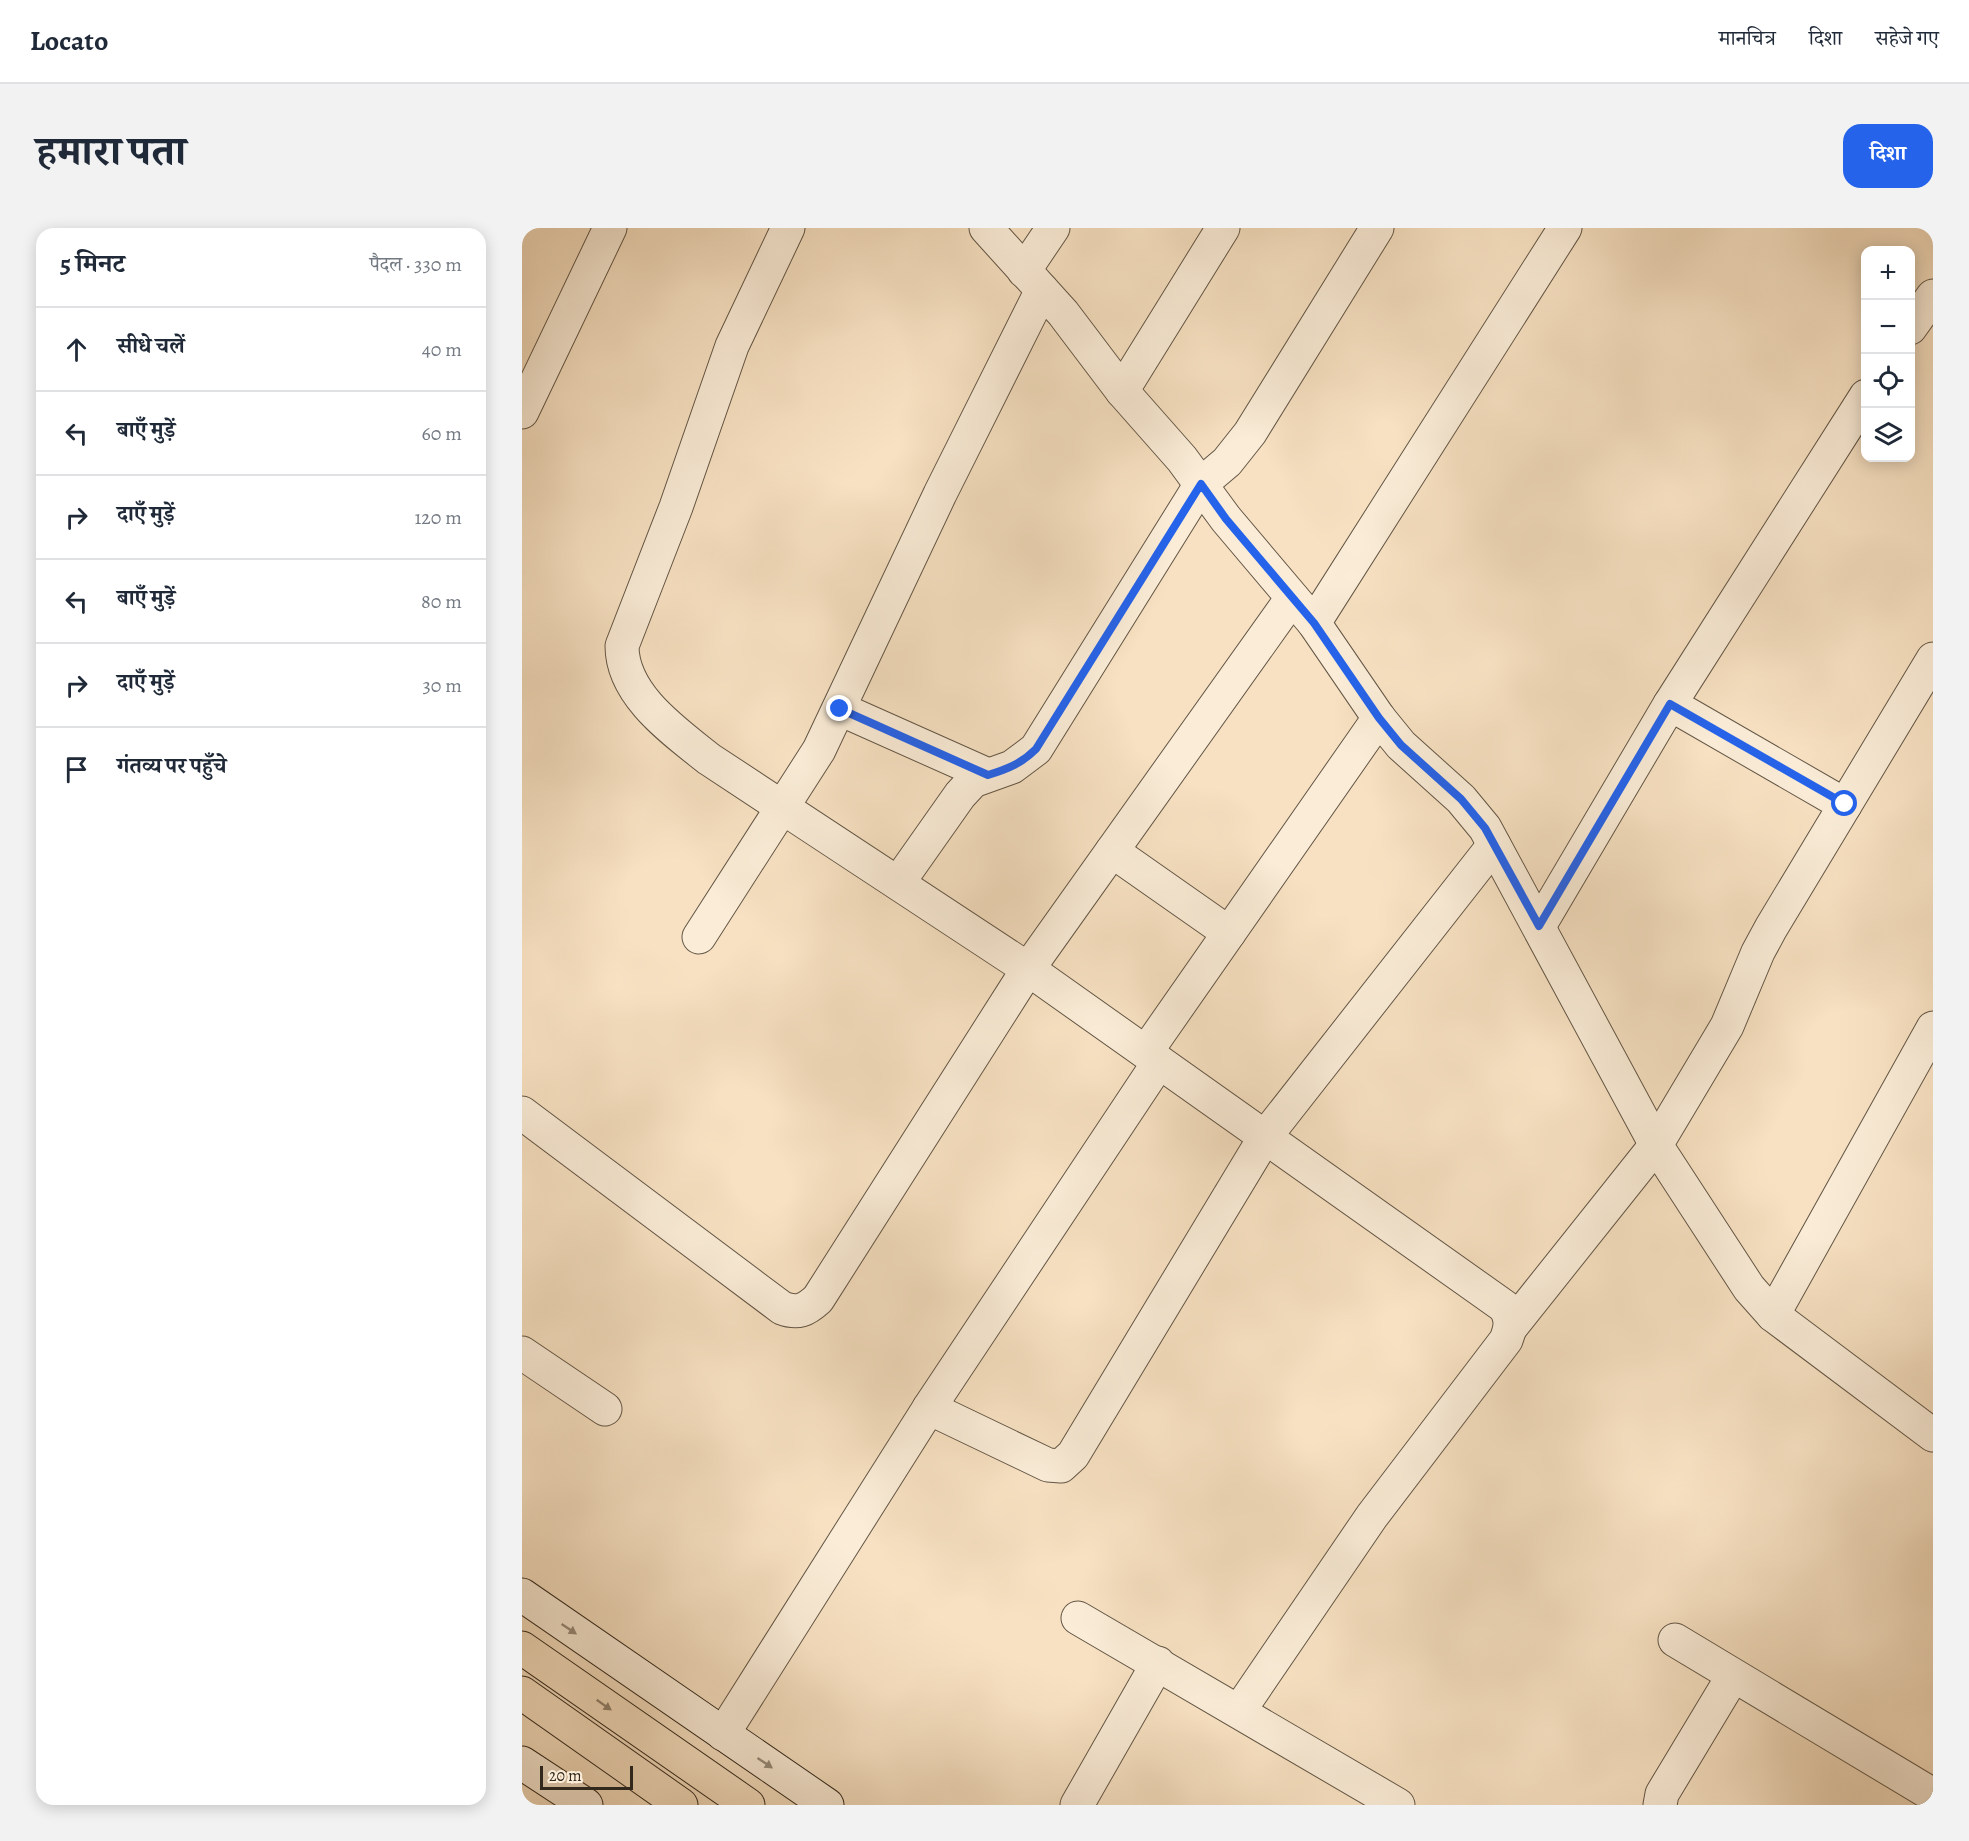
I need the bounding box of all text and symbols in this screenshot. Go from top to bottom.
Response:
text: Locato [30,22,108,60]
text: मानचित्र [1719,24,1776,52]
text: दिशा [1809,24,1842,52]
text: सहेजे गए [1875,24,1939,52]
text: हमारा पता [36,122,186,179]
button: दिशा [1843,124,1933,188]
text: 5 मिनट [60,246,125,281]
map controls [1861,246,1915,462]
button: + [1861,246,1915,300]
text: पैदल · 330 m [370,251,462,278]
button: − [1861,300,1915,354]
text: सीधे चलें [117,331,185,361]
icon: ahead [60,333,93,366]
text: 40 m [422,336,462,363]
button: locate [1861,354,1915,408]
button: layers [1861,408,1915,462]
text: बाएँ मुड़ें [117,415,175,445]
icon: left [60,417,93,450]
text: 60 m [422,420,462,447]
text: दाएँ मुड़ें [117,499,175,529]
icon: right [60,501,93,534]
text: 120 m [414,504,462,531]
text: बाएँ मुड़ें [117,583,175,613]
icon: left [60,585,93,618]
text: 80 m [421,588,462,615]
text: दाएँ मुड़ें [117,667,175,697]
icon: right [60,669,93,702]
text: 30 m [422,672,462,699]
route end [826,695,852,721]
text: गंतव्य पर पहुँचे [117,751,226,781]
icon: arrive [60,753,93,786]
route start [1831,790,1857,816]
one-way arrow [561,1623,577,1635]
one-way arrow [596,1699,612,1711]
one-way arrow [757,1757,773,1768]
scale bar [540,1763,633,1790]
text: 20 m [549,1765,582,1787]

